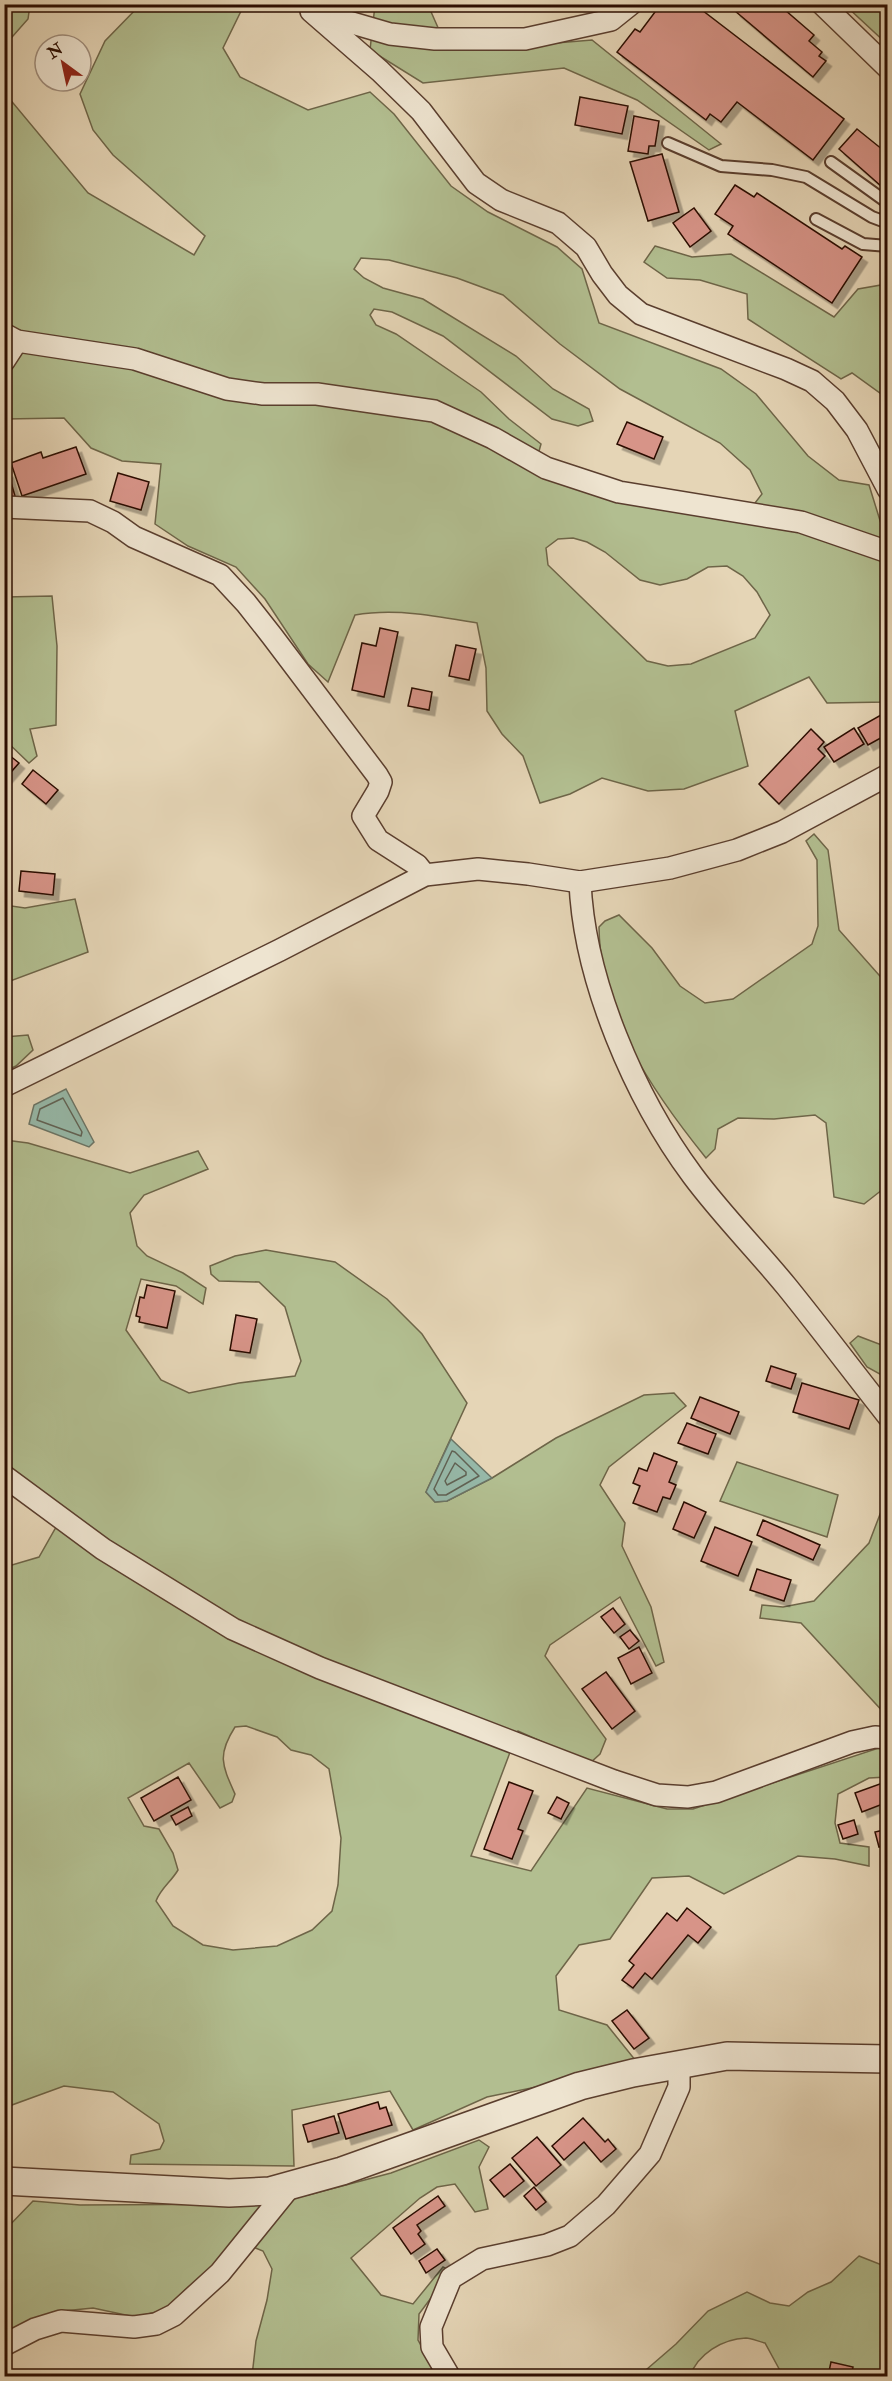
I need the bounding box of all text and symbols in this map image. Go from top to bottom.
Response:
north arrow [33,33,93,93]
text: N [43,39,67,64]

